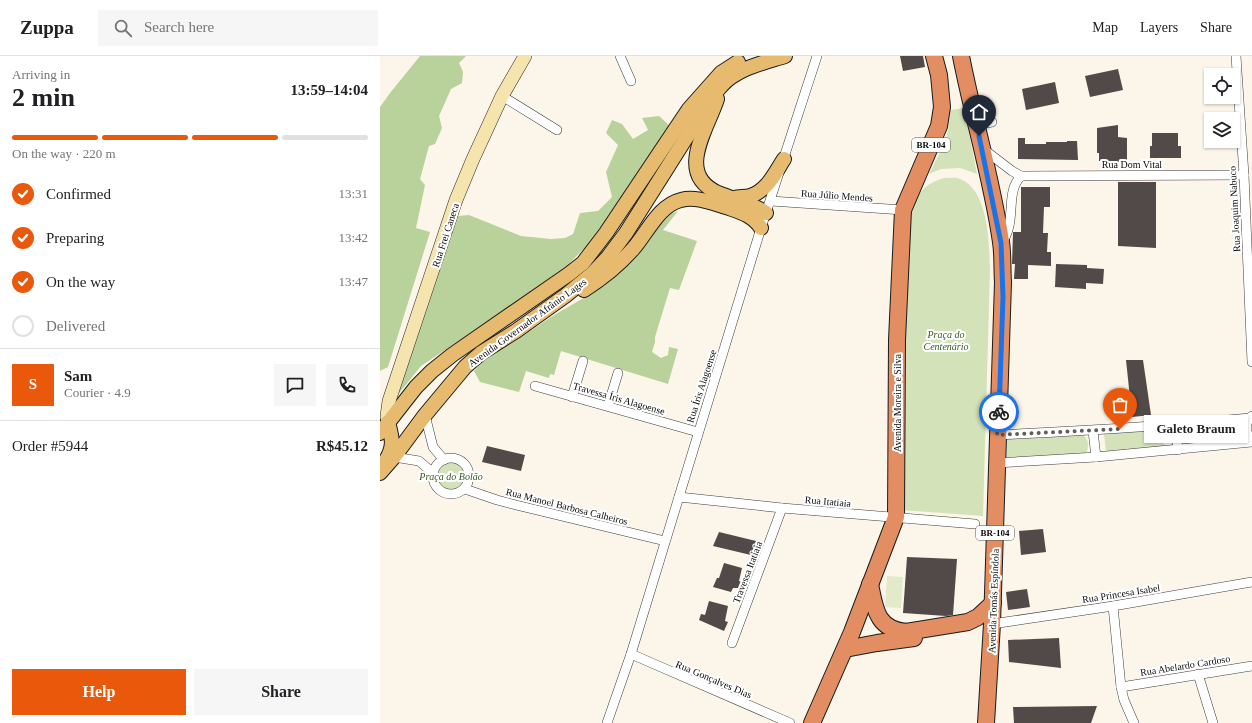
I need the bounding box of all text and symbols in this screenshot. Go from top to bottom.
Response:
search box [98,10,378,46]
text: Zuppa [20,17,74,38]
icon: search [112,17,134,39]
text: Search here [144,19,214,35]
text: Map [1092,20,1118,35]
text: Layers [1140,20,1178,35]
text: Share [1200,20,1232,35]
text: Arriving in [12,67,70,82]
map controls [1204,68,1240,148]
button: locate [1204,68,1240,104]
text: 13:59–14:04 [291,82,368,98]
text: 2 min [12,83,75,112]
pin [962,95,996,136]
icon: home [968,101,990,123]
button: layers [1204,112,1240,148]
road number: BR-104 [912,138,950,152]
text: On the way · 220 m [12,146,116,161]
street label: Rua Dom Vital [1102,159,1162,170]
street label: Rua Joaquim Nabuco [1227,166,1242,252]
icon: check [12,183,34,205]
text: Confirmed [46,186,111,202]
text: 13:31 [338,186,368,201]
street label: Rua Júlio Mendes [801,187,873,204]
street label: Rua Frei Caneca [430,201,461,269]
icon: check [12,227,34,249]
text: Preparing [46,230,104,246]
text: 13:42 [338,230,368,245]
icon: check [12,271,34,293]
text: On the way [46,274,115,290]
text: 13:47 [338,274,368,289]
street label: Avenida Governador Afrânio Lages [466,276,588,369]
text: Delivered [46,318,105,334]
park label: Praça do Centenário [924,329,969,352]
street label: Rua Íris Alagoense [684,348,719,424]
street label: Avenida Moreira e Silva [892,354,903,452]
button: chat [274,364,316,406]
button: phone [326,364,368,406]
text: Sam [64,368,92,384]
text: S [29,376,37,392]
street label: Travessa Íris Alagoense [572,380,667,417]
text: Courier · 4.9 [64,385,131,400]
pin [1103,388,1137,429]
courier [979,392,1019,432]
icon: bag [1109,394,1131,416]
icon: bike [988,401,1010,423]
callout: Galeto Braum [1144,415,1248,443]
text: Galeto Braum [1156,421,1236,436]
text: Order #5944 [12,438,88,454]
text: R$45.12 [316,438,368,454]
park label: Praça do Bolão [418,471,483,482]
street label: Rua Manoel Barbosa Calheiros [505,486,629,527]
street label: Rua Itatiaia [804,494,852,509]
road number: BR-104 [976,526,1014,540]
street label: Travessa Itatiaia [731,539,765,605]
street label: Avenida Tomás Espíndola [986,548,1001,653]
street label: Rua Princesa Isabel [1081,582,1161,605]
street label: Rua Abelardo Cardoso [1139,653,1231,678]
street label: Rua Gonçalves Dias [674,658,754,701]
button: Help [12,669,186,715]
button: Share [194,669,368,715]

